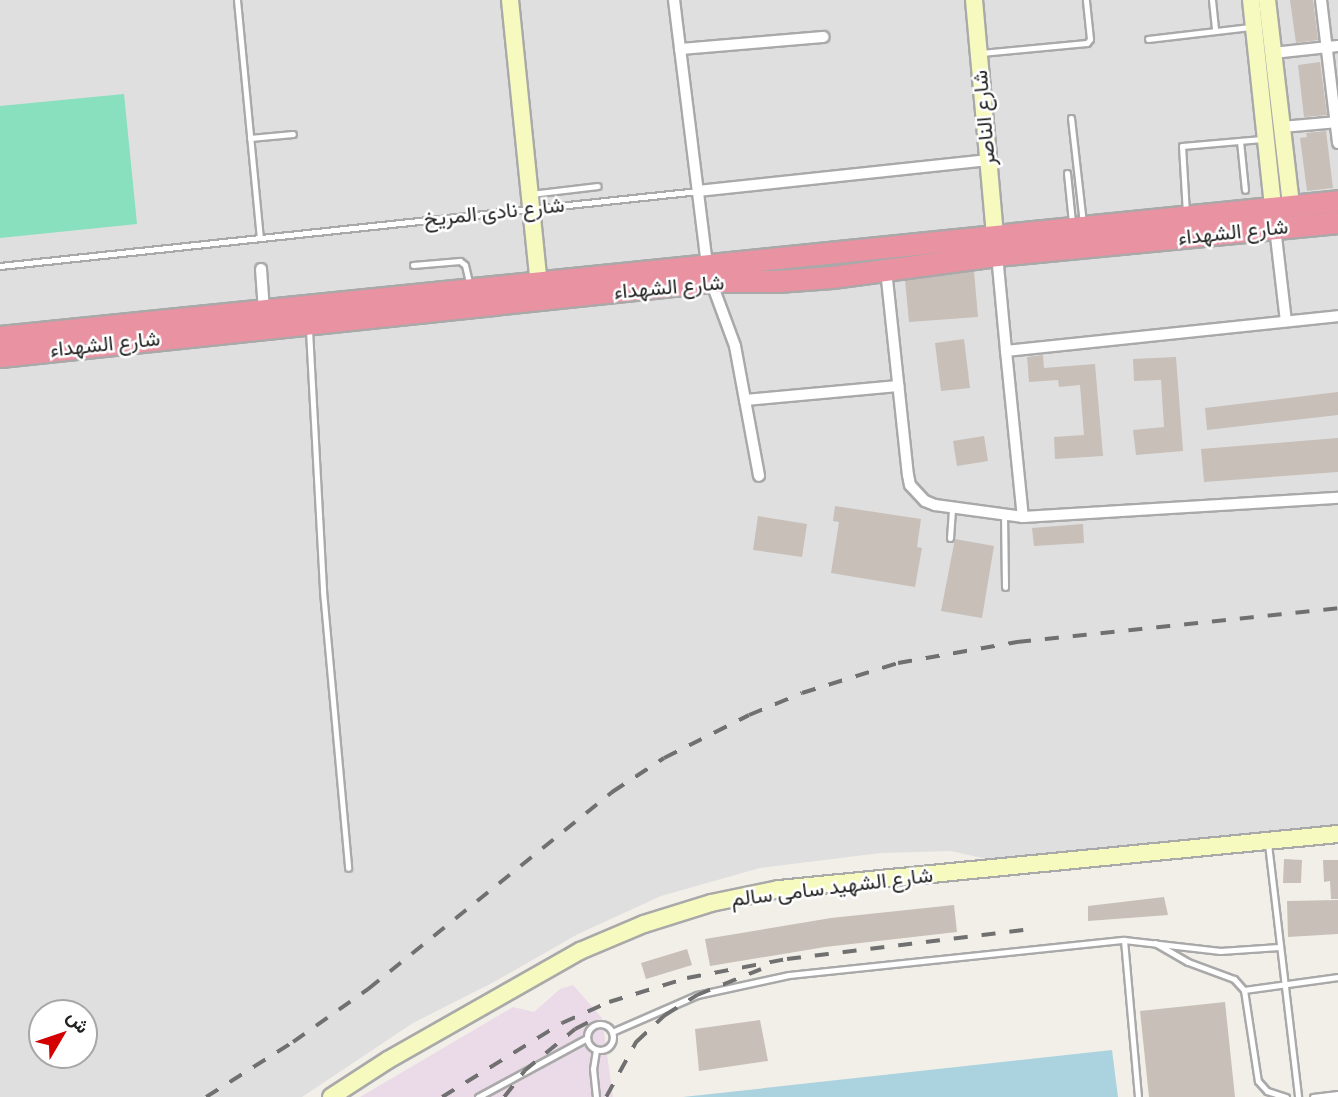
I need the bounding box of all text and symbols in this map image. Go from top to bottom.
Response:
street label: شارع الناصر [967,69,1001,167]
street label: شارع نادى المريخ [422,192,566,232]
street label: شارع الشهداء [1177,214,1289,250]
street label: شارع الشهداء [613,270,725,304]
street label: شارع الشهداء [49,326,161,362]
street label: شارع الشهيد سامى سالم [730,862,934,912]
north arrow [28,999,98,1069]
text: ش [62,1006,94,1038]

